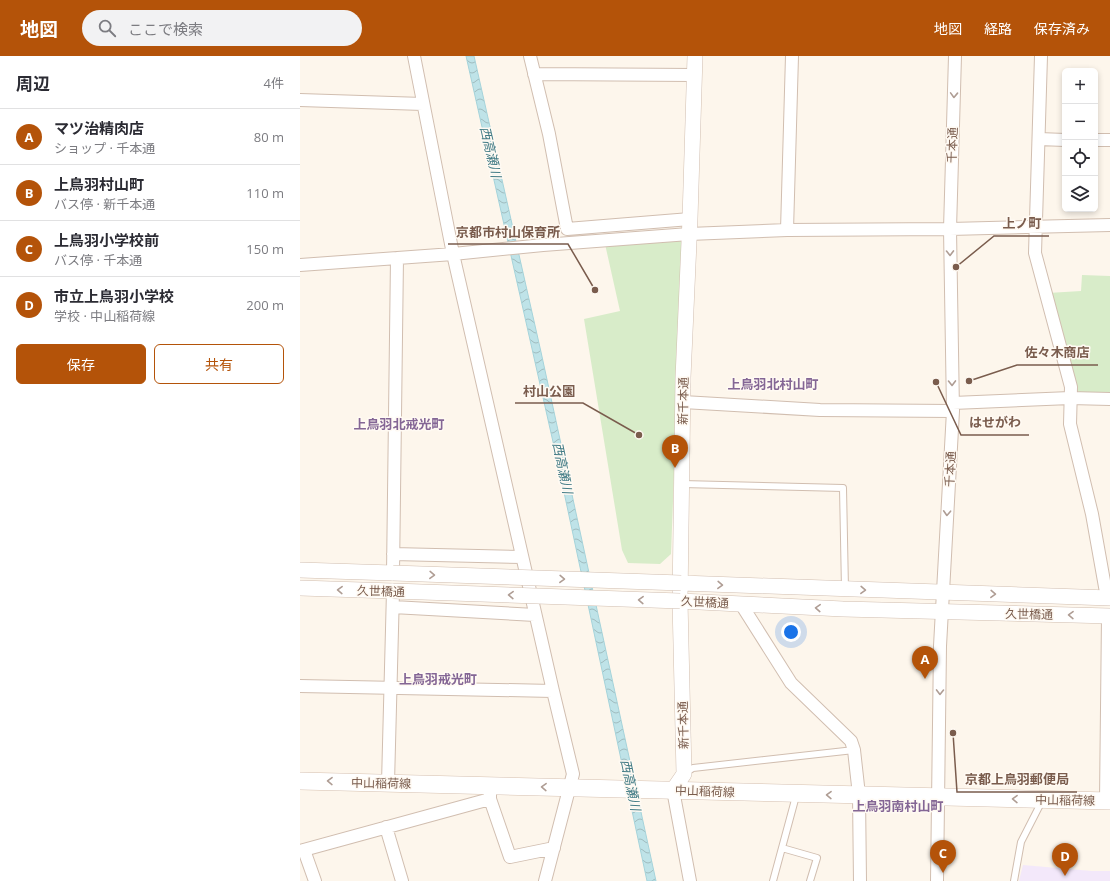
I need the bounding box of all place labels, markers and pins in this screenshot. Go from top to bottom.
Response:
callout: 上ノ町 [994,211,1049,236]
callout: 京都市村山保育所 [448,219,568,244]
callout: 佐々木商店 [1017,340,1098,365]
callout: 村山公園 [515,378,583,403]
callout: はせがわ [961,410,1029,435]
pin: B [662,435,688,468]
pin: A [912,646,938,679]
callout: 京都上鳥羽郵便局 [957,767,1077,792]
pin: C [930,840,956,873]
pin: D [1052,843,1078,876]

